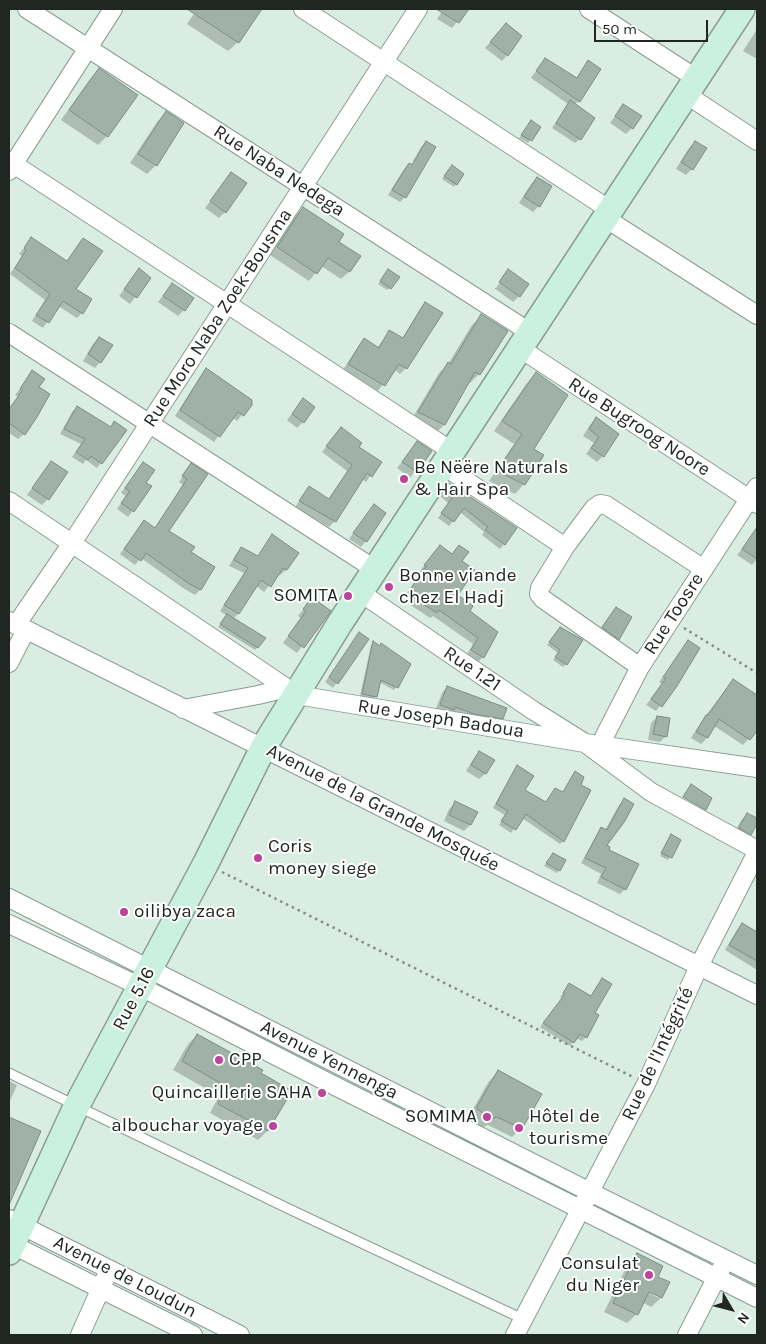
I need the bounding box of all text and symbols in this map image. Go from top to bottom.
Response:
scale bar [596,10,710,42]
text: 50 m [602,20,637,38]
street label: Rue Naba Nedega [209,120,349,222]
street label: Rue Moro Naba Zoek-Bousma [139,204,297,432]
street label: Rue Bugroog Noore [564,373,714,481]
place label: Be Nëëre Naturals & Hair Spa [414,457,568,501]
marker: Be Nëëre Naturals & Hair Spa [398,473,410,485]
place label: Bonne viande chez El Hadj [399,565,517,609]
street label: Rue Toosre [639,569,709,659]
marker: Bonne viande chez El Hadj [383,581,395,593]
place label: SOMITA [273,585,338,607]
marker: SOMITA [342,590,354,602]
street label: Rue 1.21 [439,642,505,696]
street label: Rue Joseph Badoua [356,695,526,743]
street label: Avenue de la Grande Mosquée [263,739,503,877]
place label: Coris money siege [268,836,377,880]
marker: Coris money siege [252,852,264,864]
place label: oilibya zaca [134,901,236,923]
marker: oilibya zaca [118,906,130,918]
street label: Rue 5.16 [108,963,160,1035]
street label: Rue de l'Intégrité [617,984,699,1124]
street label: Avenue Yennenga [256,1015,402,1105]
place label: CPP [229,1049,262,1071]
marker: CPP [213,1054,225,1066]
place label: Quincaillerie SAHA [152,1082,312,1104]
marker: Quincaillerie SAHA [316,1087,328,1099]
place label: SOMIMA [405,1106,477,1128]
place label: Hôtel de tourisme [529,1106,608,1150]
marker: SOMIMA [481,1111,493,1123]
place label: albouchar voyage [111,1115,263,1137]
marker: albouchar voyage [267,1120,279,1132]
marker: Hôtel de tourisme [513,1122,525,1134]
street label: Avenue de Loudun [50,1231,200,1323]
place label: Consulat du Niger [561,1253,639,1297]
marker: Consulat du Niger [643,1269,655,1281]
north arrow [706,1284,756,1334]
text: N [734,1309,753,1327]

